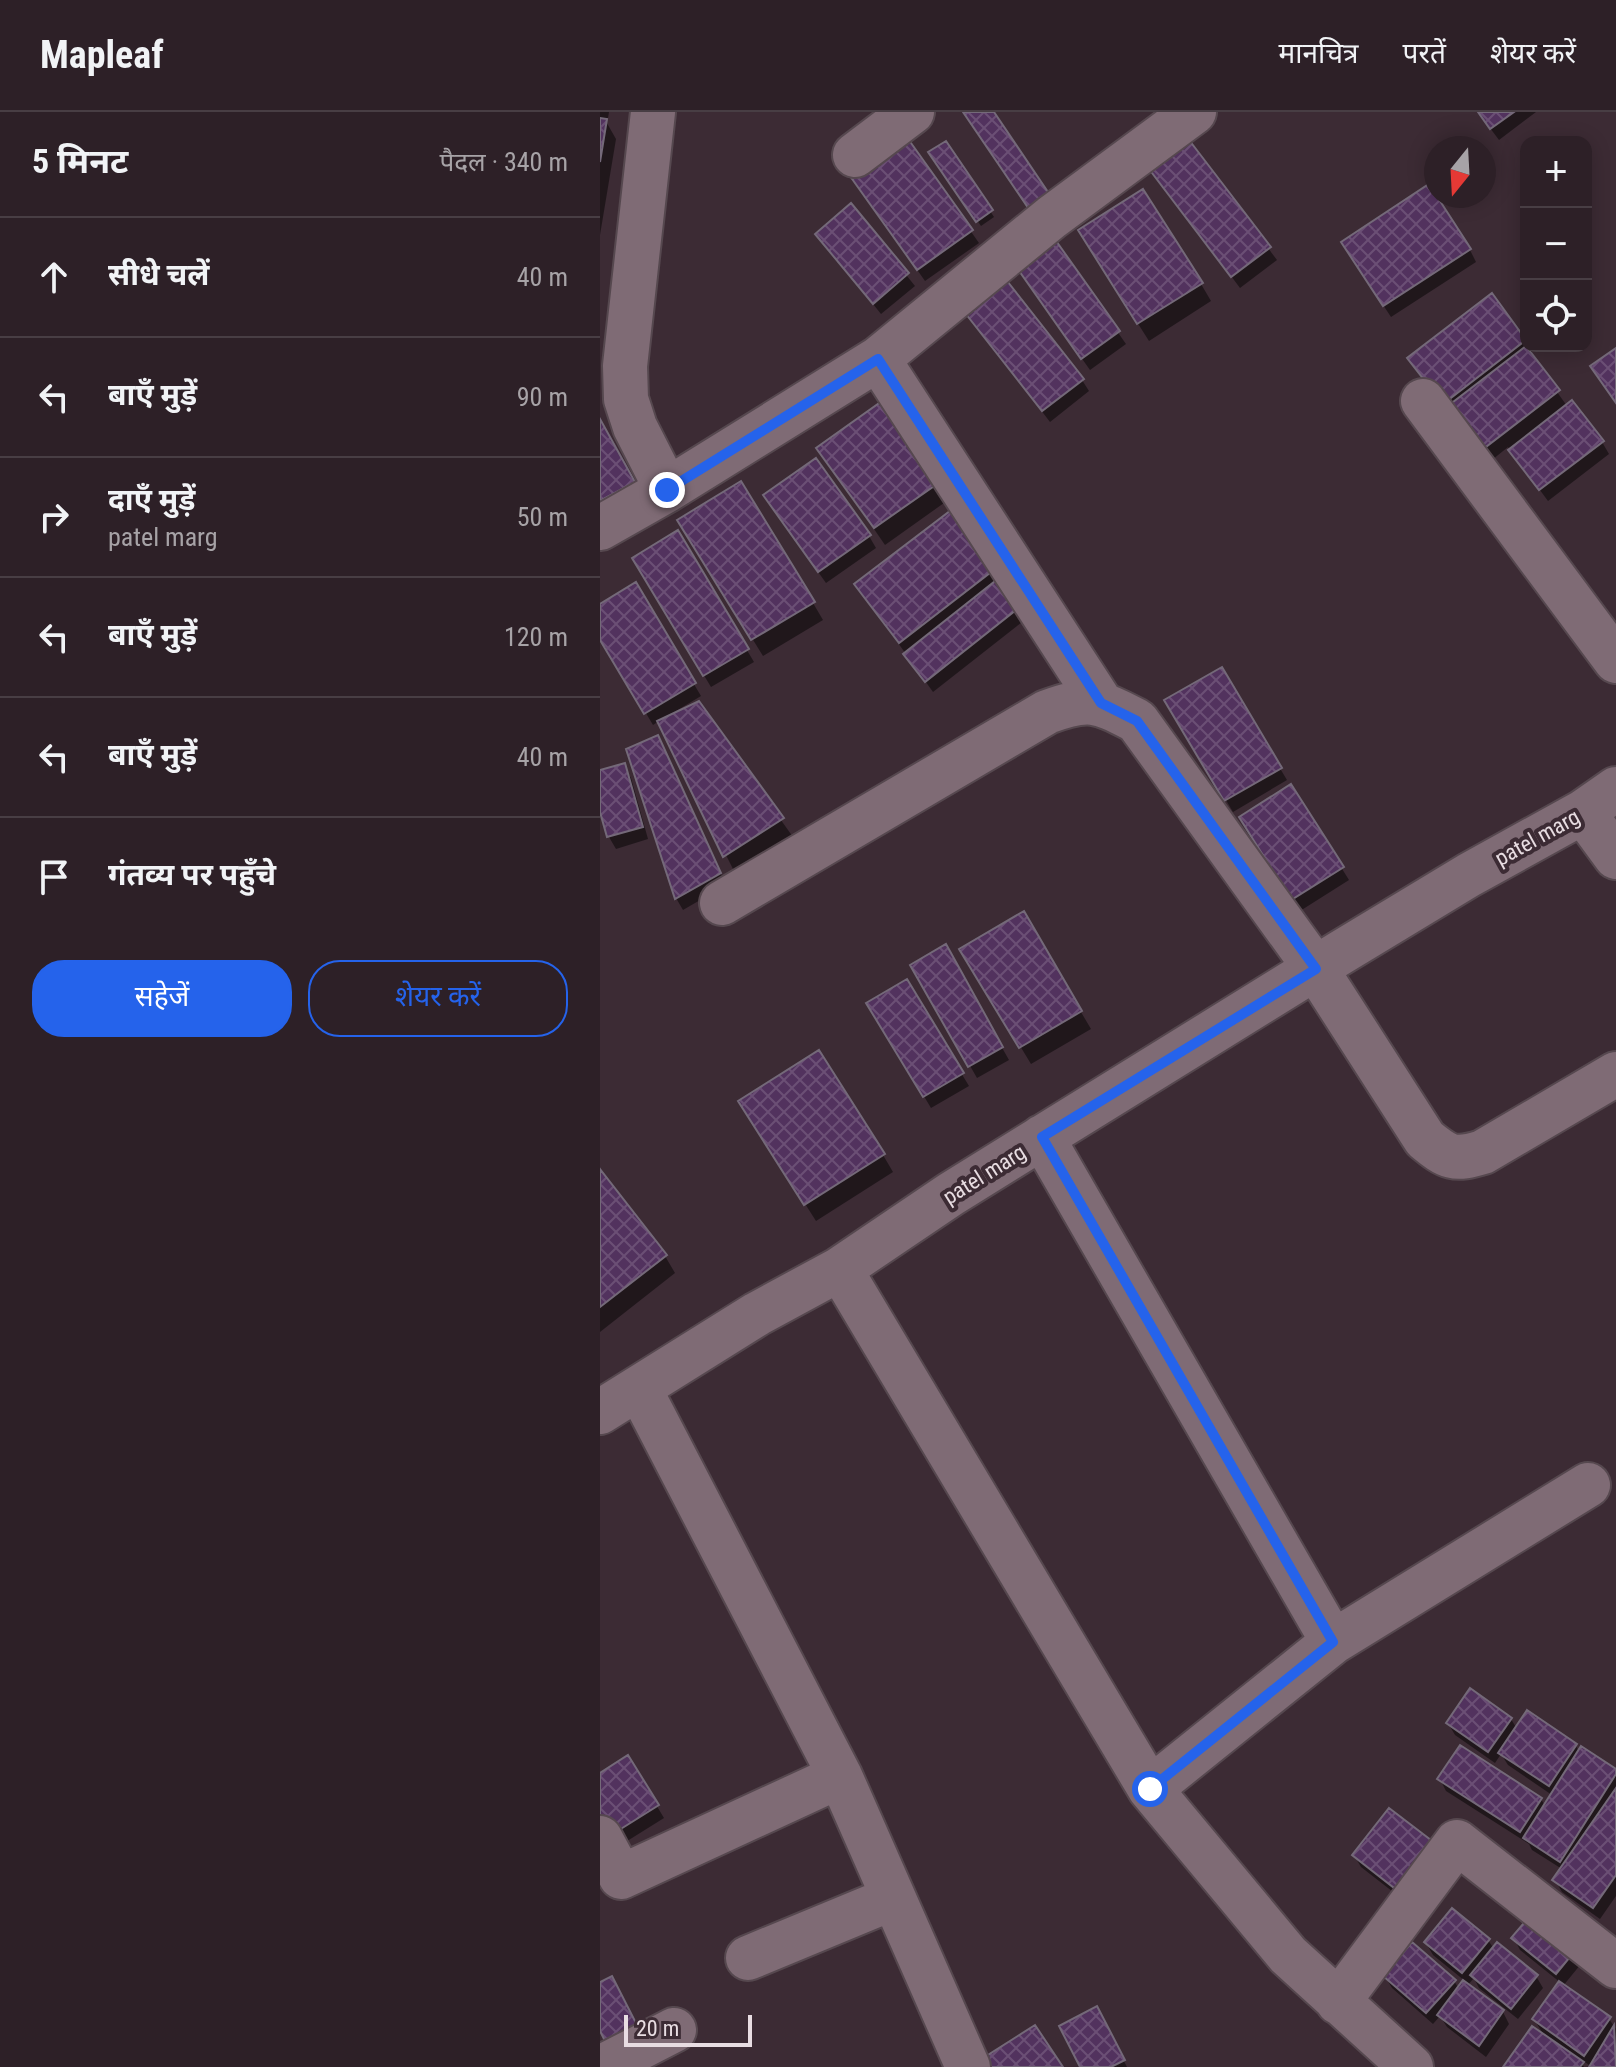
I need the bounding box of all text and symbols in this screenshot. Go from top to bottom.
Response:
text: Mapleaf [40,33,164,77]
text: मानचित्र [1279,37,1359,70]
text: परतें [1403,37,1446,70]
text: शेयर करें [1490,37,1576,70]
north arrow [1424,136,1496,208]
map controls [1520,136,1592,352]
button: + [1520,136,1592,208]
text: 5 मिनट [32,141,128,181]
text: पैदल · 340 m [439,147,568,177]
button: − [1520,208,1592,280]
icon: ahead [32,255,76,299]
text: सीधे चलें [108,257,209,292]
text: 40 m [517,262,568,292]
button: locate [1520,280,1592,352]
icon: left [32,375,76,419]
text: बाएँ मुड़ें [108,377,197,412]
text: 90 m [517,382,568,412]
route end [649,472,685,508]
text: दाएँ मुड़ें [108,482,195,517]
icon: right [32,495,76,539]
text: 50 m [517,502,568,532]
text: patel marg [108,522,218,552]
icon: left [32,615,76,659]
text: बाएँ मुड़ें [108,617,197,652]
text: 120 m [504,622,568,652]
icon: left [32,735,76,779]
text: बाएँ मुड़ें [108,737,197,772]
text: 40 m [517,742,568,772]
street label: patel marg [1491,804,1584,871]
icon: arrive [32,855,76,899]
text: गंतव्य पर पहुँचे [108,857,276,892]
button: सहेजें [32,960,292,1037]
button: शेयर करें [308,960,568,1037]
street label: patel marg [938,1139,1030,1210]
route start [1132,1771,1168,1807]
scale bar [624,2011,752,2047]
text: 20 m [636,2016,679,2041]

